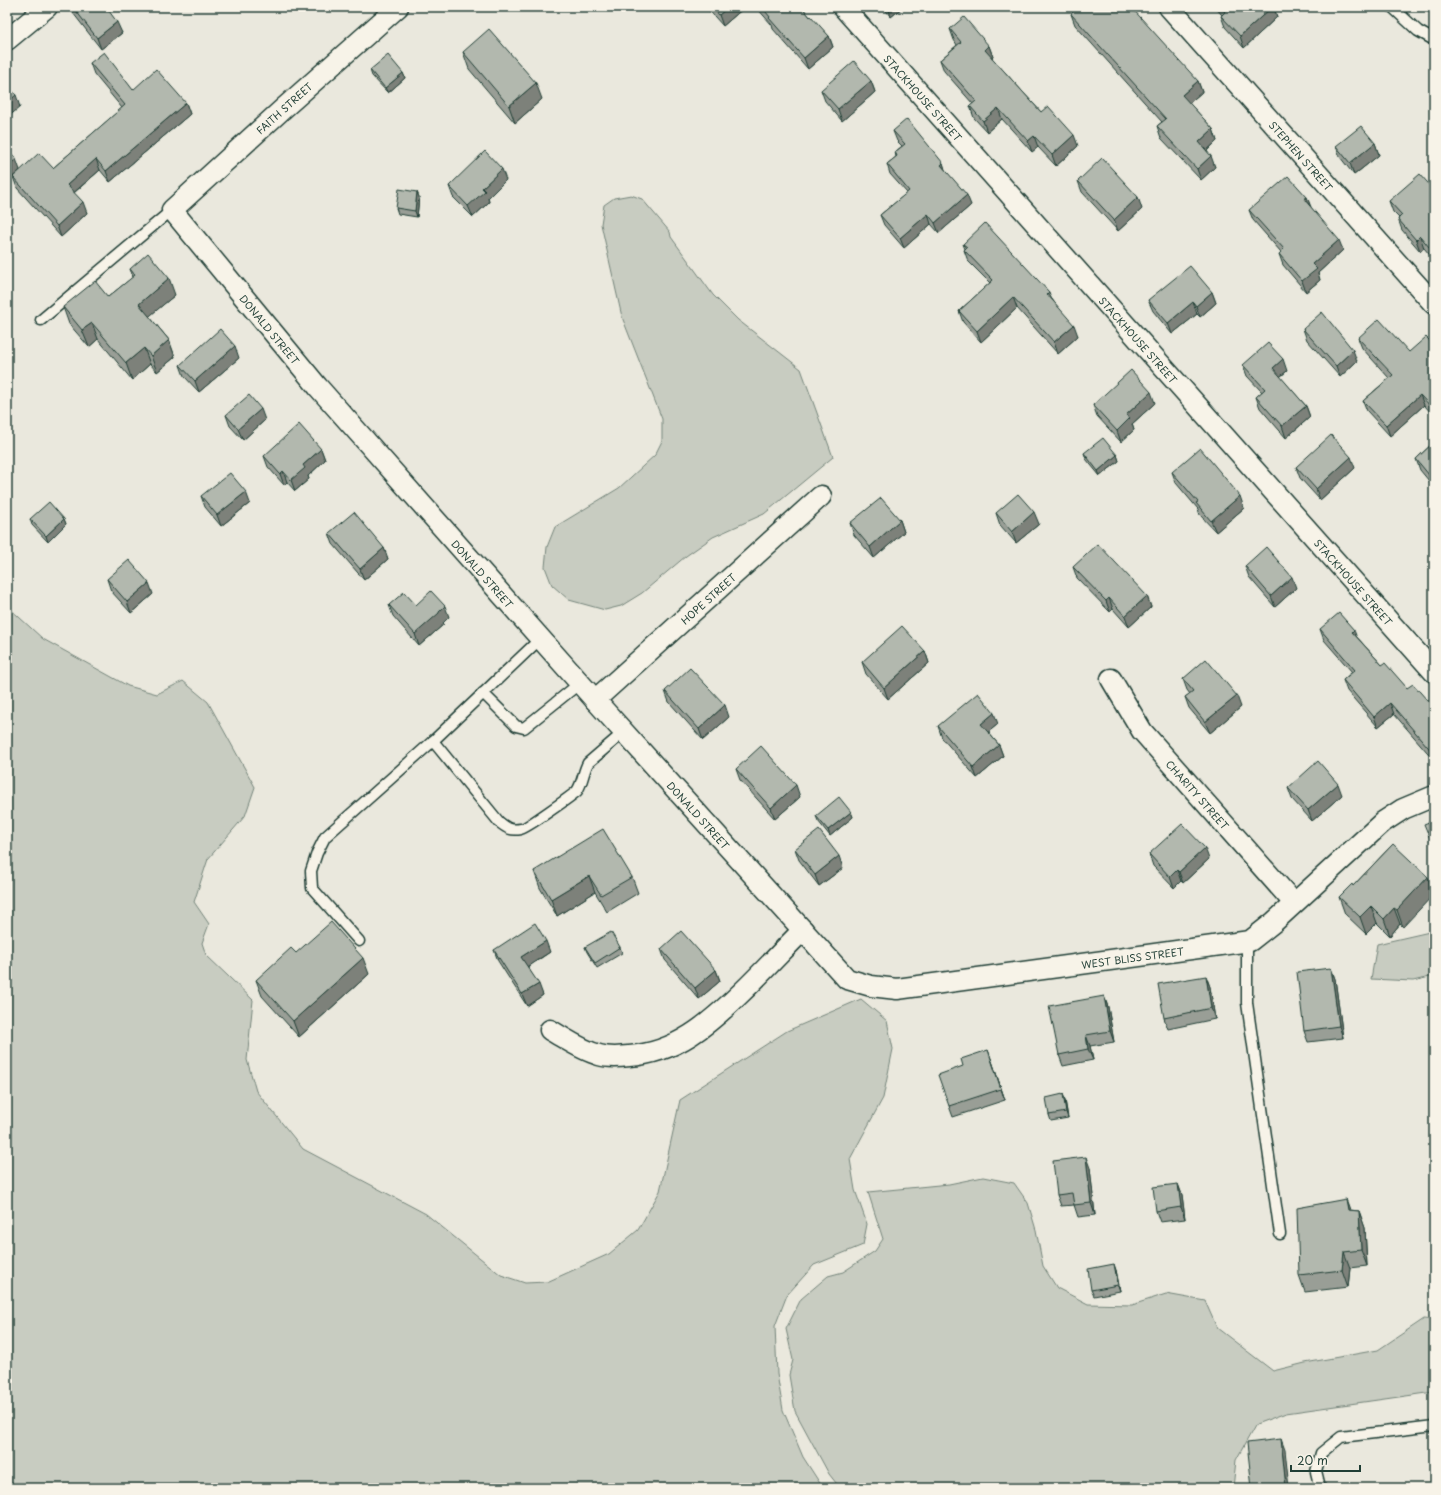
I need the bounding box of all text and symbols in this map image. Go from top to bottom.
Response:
street label: STACKHOUSE STREET [881,51,966,144]
street label: FAITH STREET [253,78,316,137]
street label: STEPHEN STREET [1266,117,1337,194]
street label: DONALD STREET [237,291,304,367]
street label: STACKHOUSE STREET [1096,293,1181,386]
street label: STACKHOUSE STREET [1311,535,1396,628]
street label: DONALD STREET [449,536,517,611]
street label: HOPE STREET [677,569,739,627]
street label: CHARITY STREET [1163,756,1233,833]
street label: DONALD STREET [664,778,733,852]
street label: WEST BLISS STREET [1080,943,1185,971]
scale bar [1291,1447,1360,1473]
text: 20 m [1297,1451,1328,1469]

